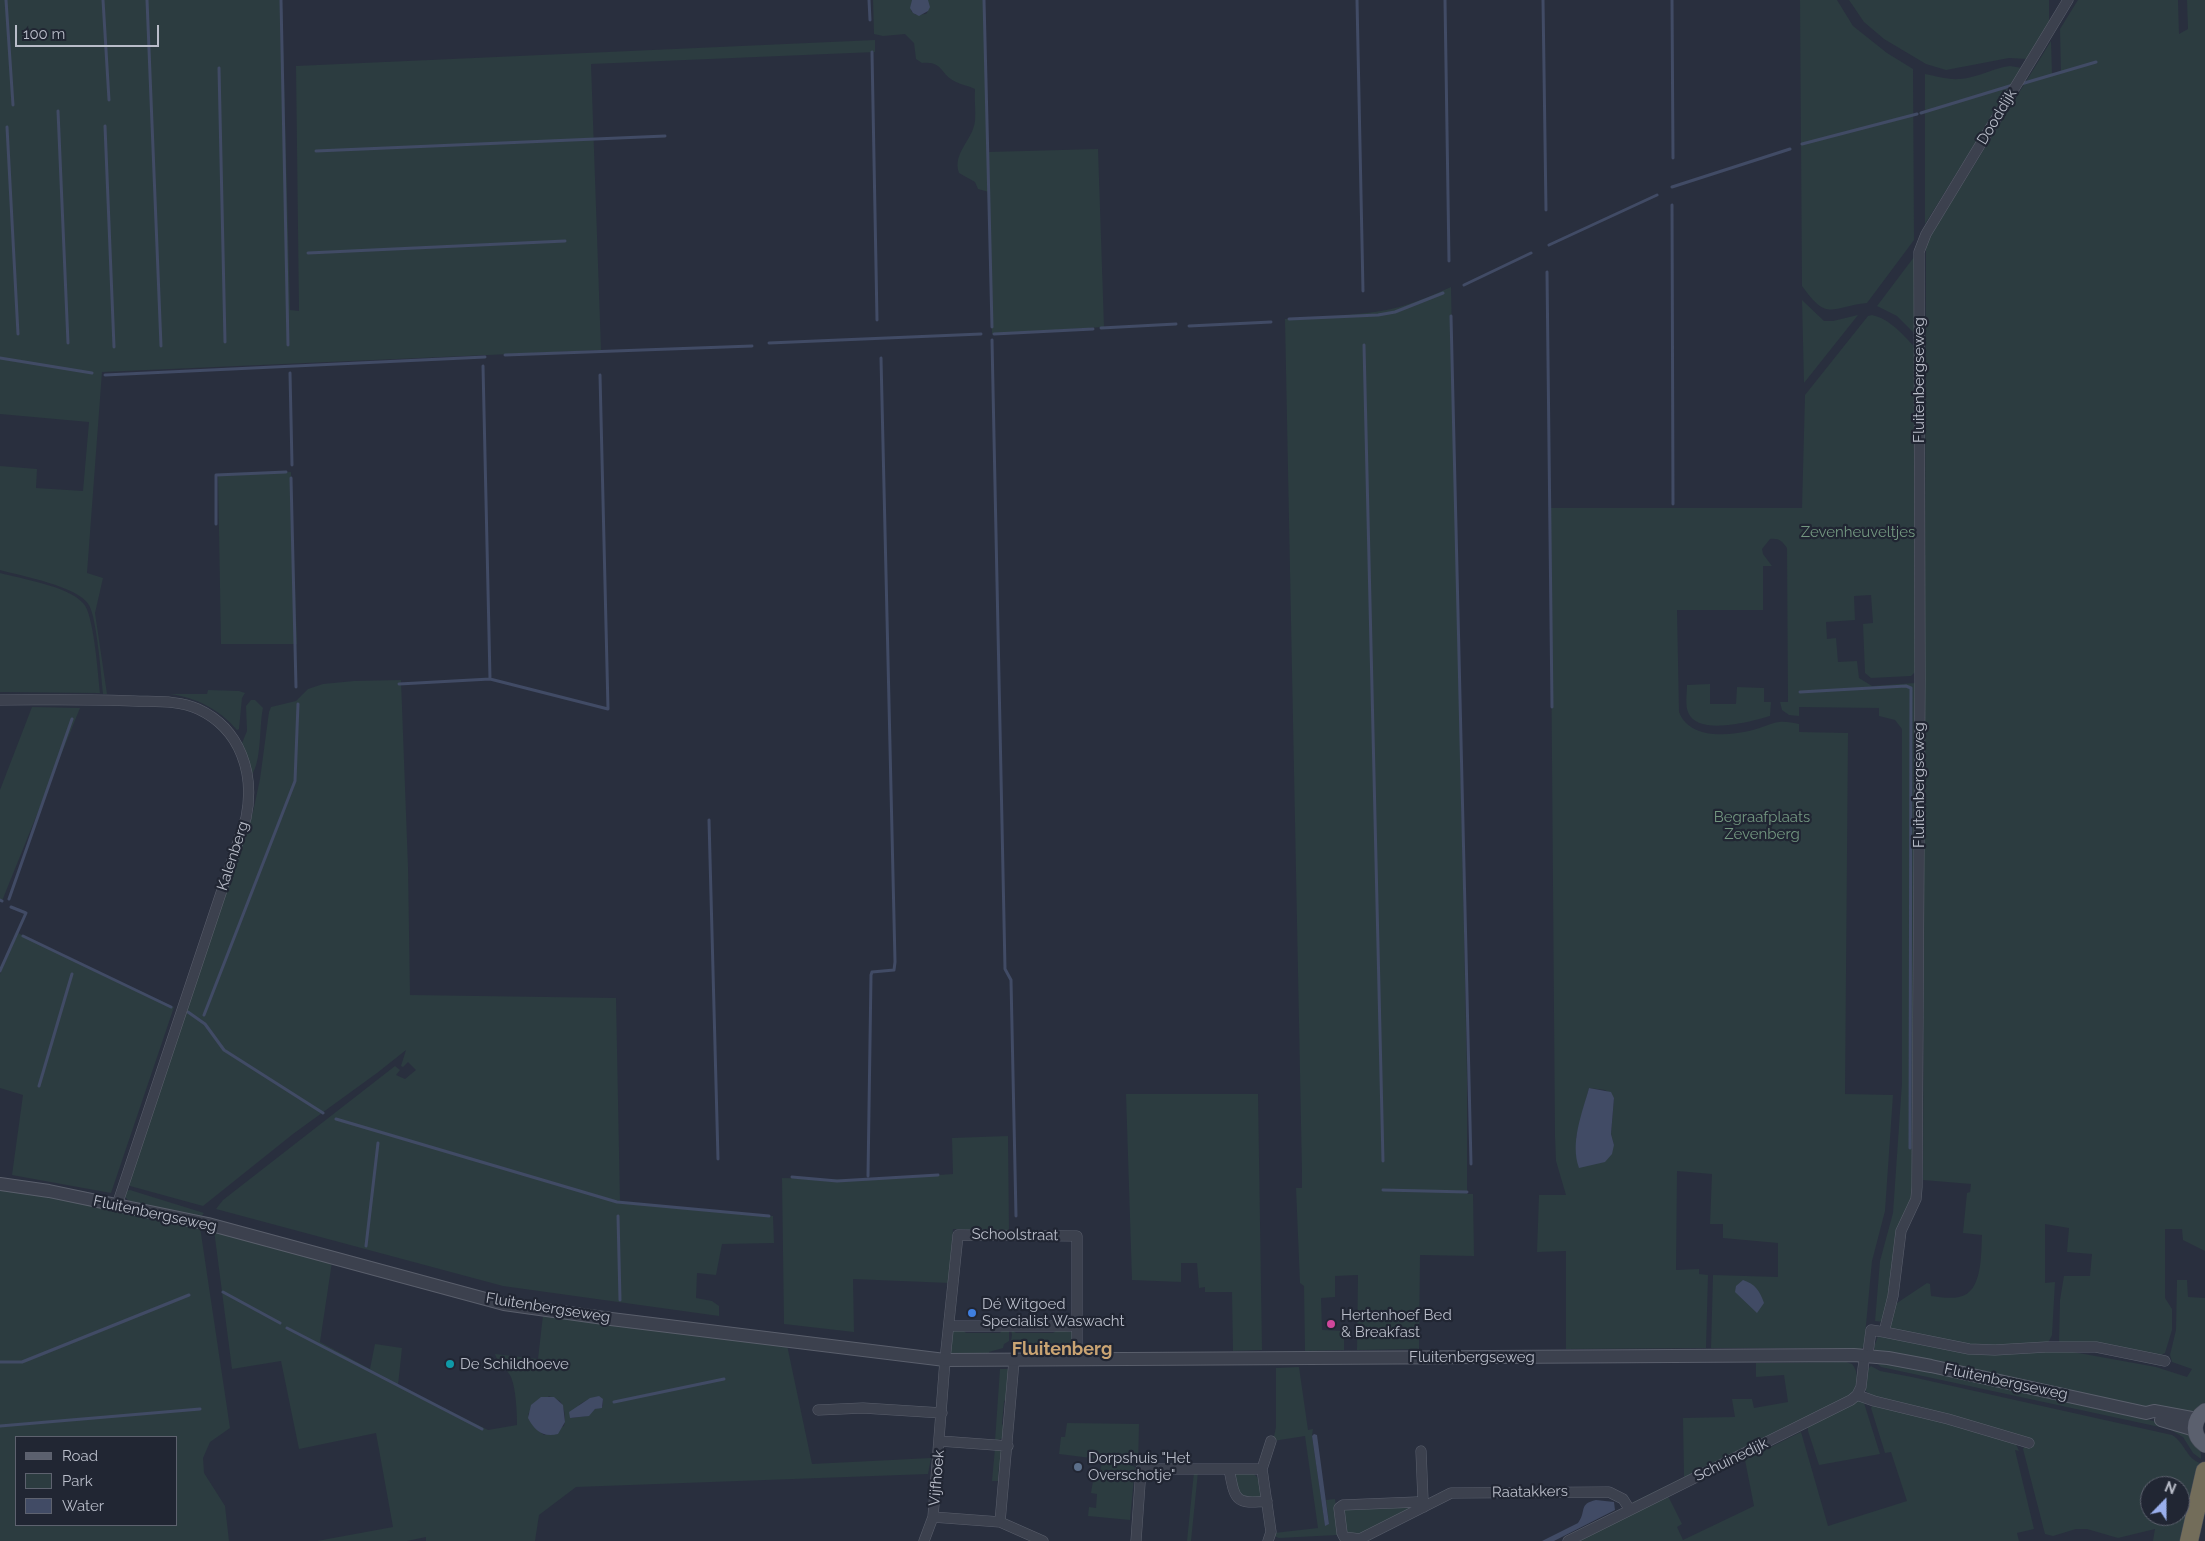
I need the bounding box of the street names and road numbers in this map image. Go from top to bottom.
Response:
street label: Dooddijk [1973,86,2021,148]
street label: Fluitenbergseweg [1910,317,1928,443]
street label: Fluitenbergseweg [1910,722,1928,848]
street label: Kalenberg [213,819,253,893]
street label: Fluitenbergseweg [92,1192,218,1236]
street label: Schoolstraat [971,1225,1059,1245]
street label: Fluitenbergseweg [484,1289,612,1327]
street label: Fluitenbergseweg [1409,1348,1535,1366]
street label: Fluitenbergseweg [1943,1360,2069,1404]
street label: Schuinedijk [1691,1434,1771,1486]
street label: Vijfhoek [926,1449,948,1507]
street label: Raatakkers [1492,1482,1568,1502]

